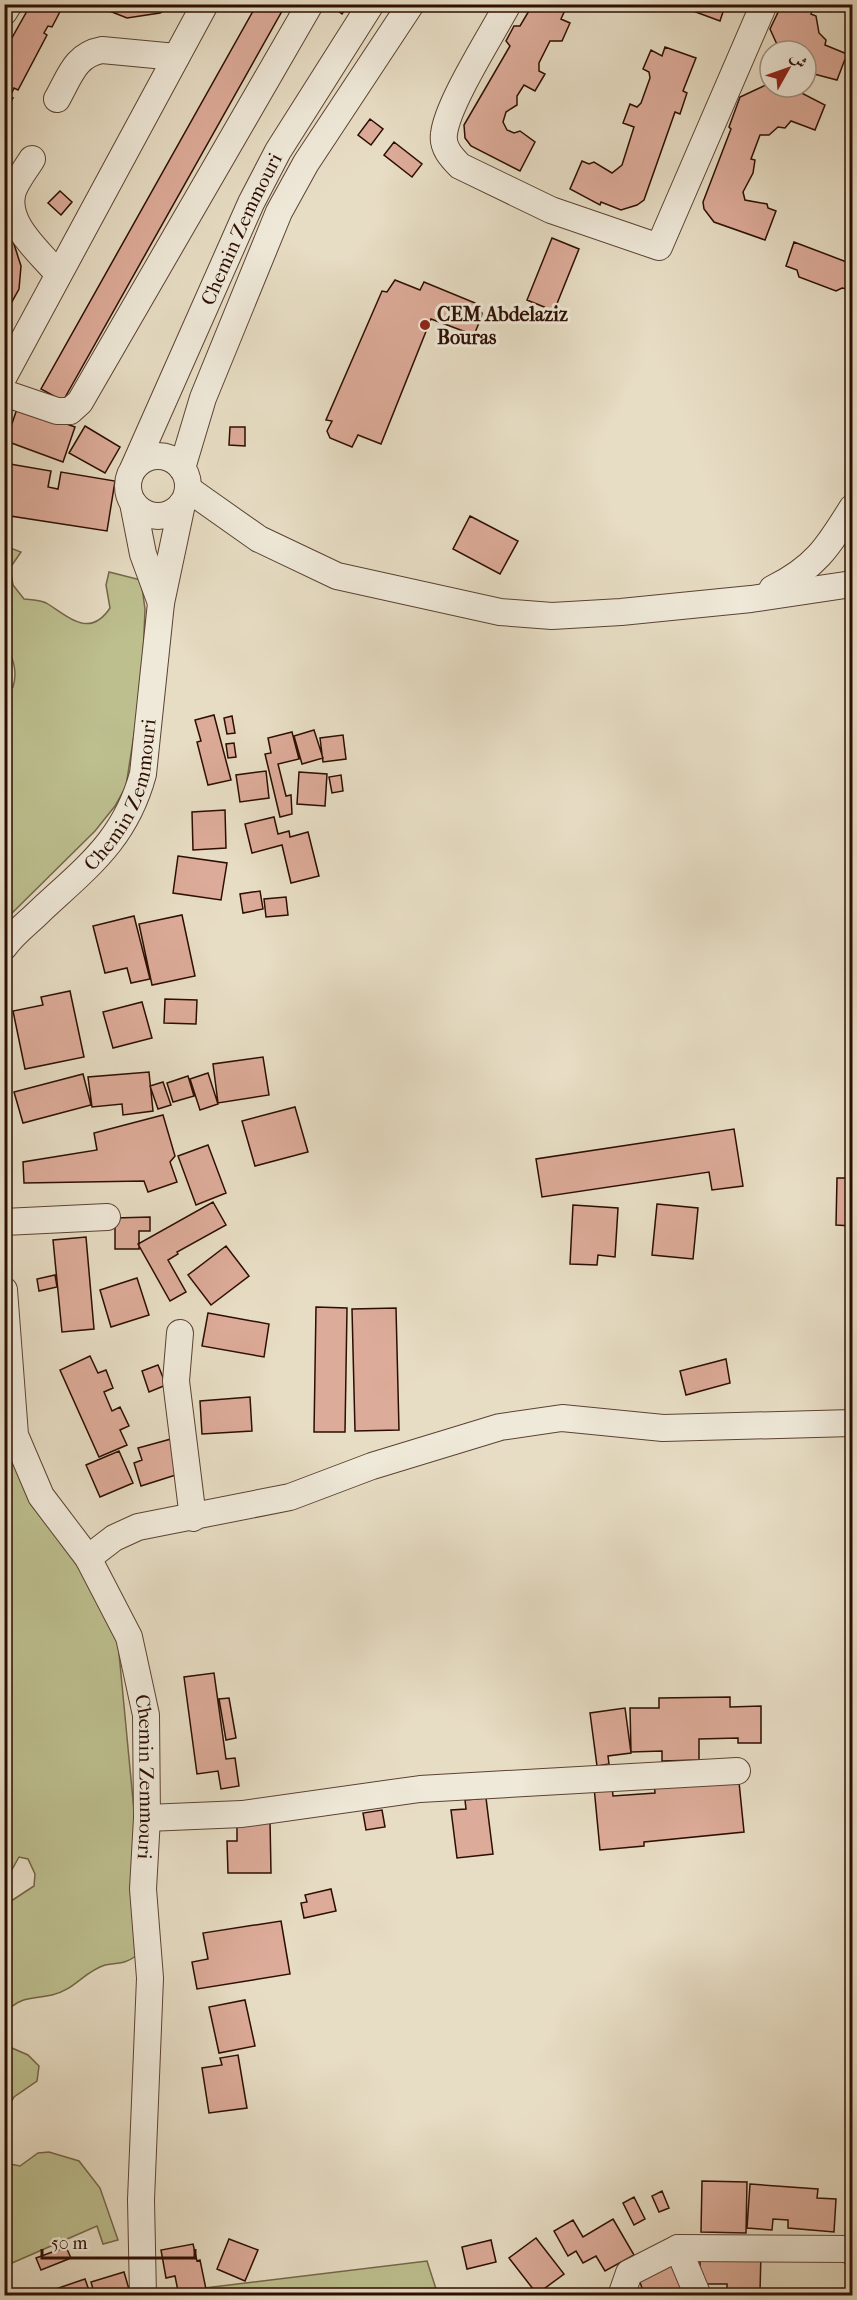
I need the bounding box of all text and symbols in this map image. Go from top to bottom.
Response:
north arrow [758,39,818,99]
text: ش [787,47,811,72]
street label: Chemin Zemmouri [196,149,287,309]
place label: CEM Abdelaziz Bouras [437,303,568,349]
marker: CEM Abdelaziz Bouras [418,318,432,332]
street label: Chemin Zemmouri [79,718,161,875]
street label: Chemin Zemmouri [130,1692,158,1860]
scale bar [42,2222,195,2260]
text: 50 m [51,2233,88,2254]

